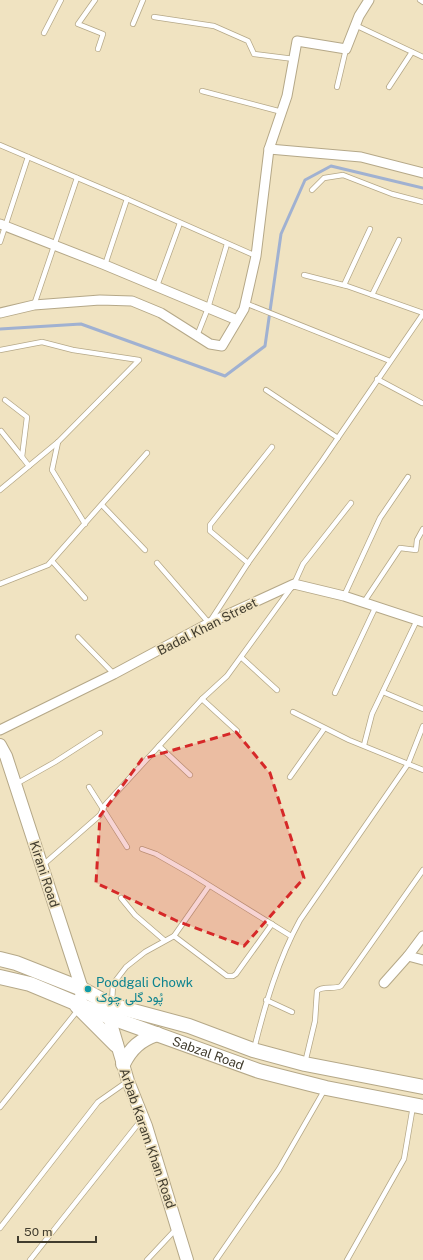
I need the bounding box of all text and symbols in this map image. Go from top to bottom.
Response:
street label: Badal Khan Street [155,595,260,658]
street label: Kirani Road [27,839,62,909]
place label: Poodgali Chowk پُود گلی چوک [96,975,193,1007]
marker: Poodgali Chowk پُود گلی چوک [83,984,93,994]
street label: Sabzal Road [170,1033,246,1073]
street label: Arbab Karam Khan Road [116,1066,179,1210]
scale bar [18,1218,96,1244]
text: 50 m [24,1225,52,1239]

